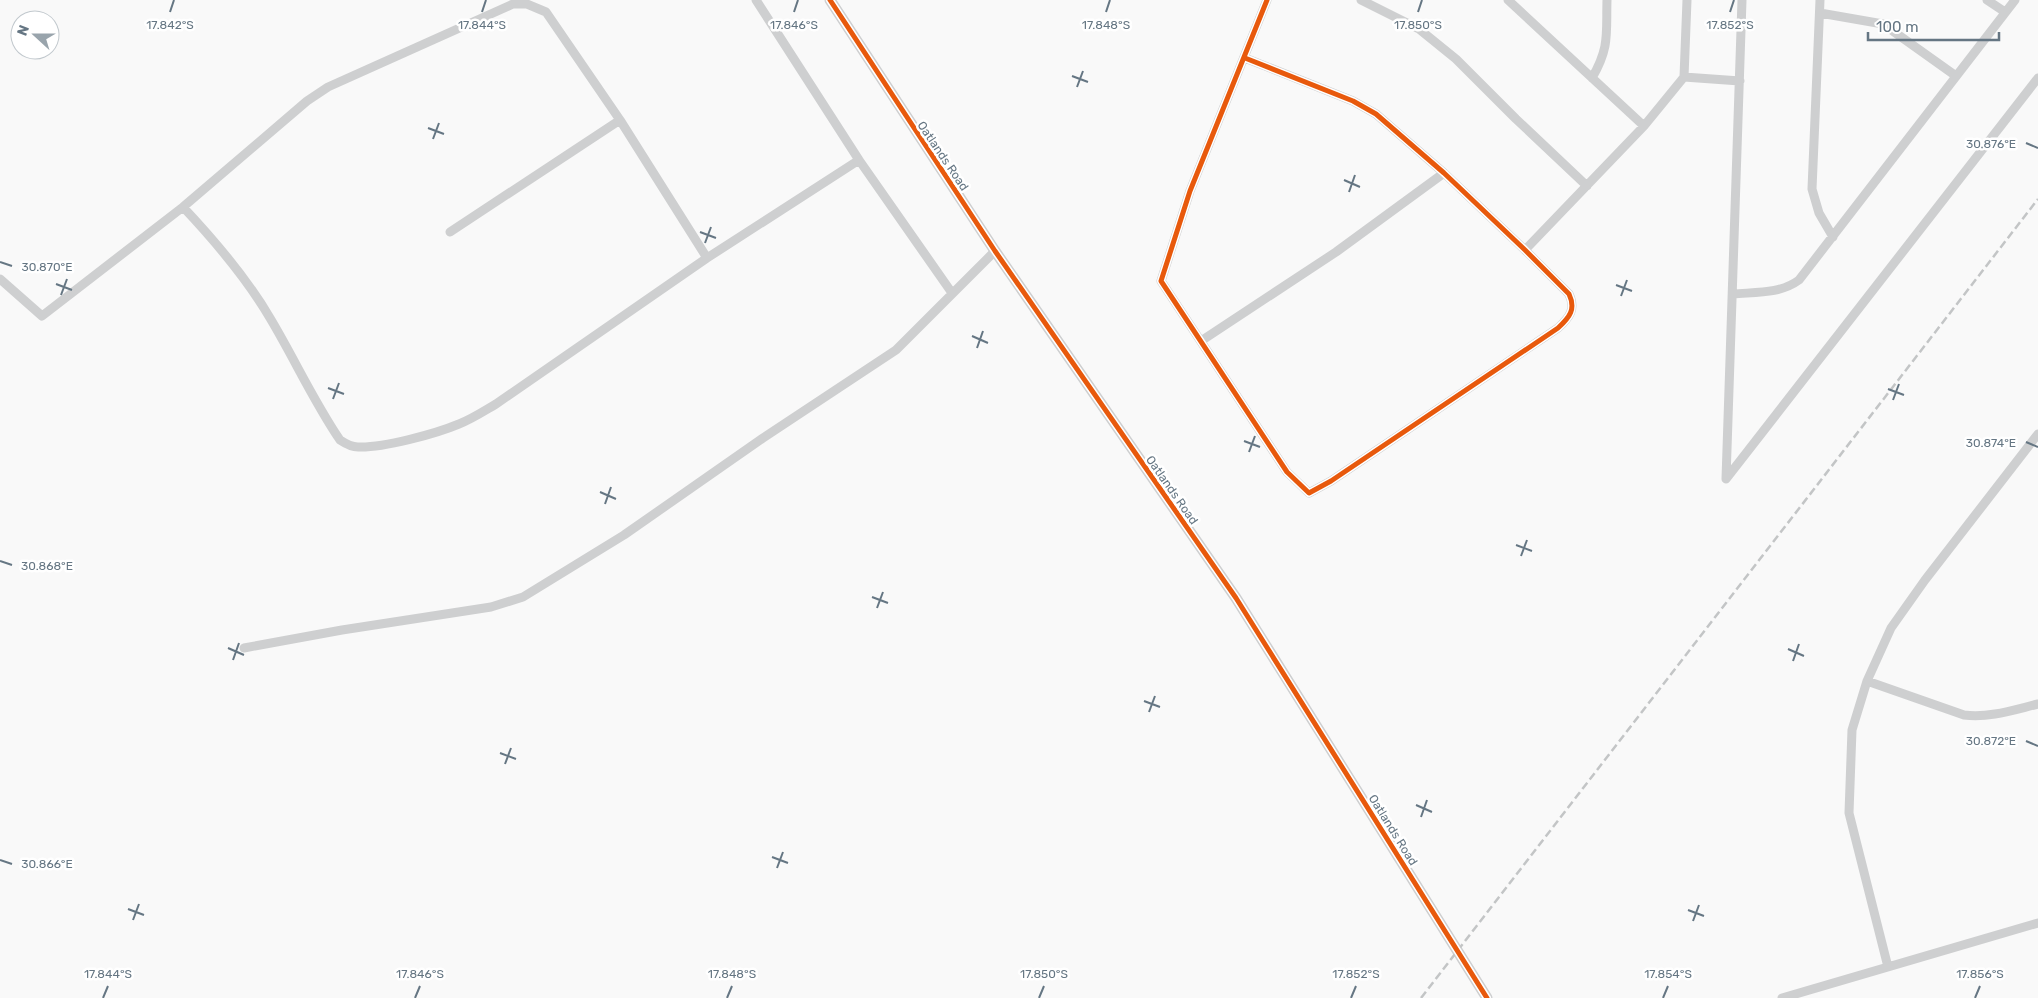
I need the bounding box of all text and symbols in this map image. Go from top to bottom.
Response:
north arrow [10,10,60,60]
scale bar [1868,10,1999,42]
text: 17.842°S [146,18,194,32]
text: 17.844°S [458,18,506,32]
text: 17.846°S [770,18,818,32]
text: 17.848°S [1082,18,1130,32]
text: 17.850°S [1394,18,1442,32]
text: 17.852°S [1706,18,1754,32]
text: 100 m [1876,18,1918,36]
text: N [14,23,33,38]
street label: Oatlands Road [915,119,971,193]
text: 30.876°E [1966,137,2016,151]
text: 30.870°E [22,260,72,274]
text: 30.874°E [1966,436,2016,450]
street label: Oatlands Road [1143,453,1201,527]
text: 30.868°E [21,559,73,573]
text: 30.872°E [1966,734,2016,748]
street label: Oatlands Road [1366,792,1420,868]
text: 30.866°E [21,857,73,871]
text: 17.844°S [84,967,132,981]
text: 17.846°S [396,967,444,981]
text: 17.848°S [708,967,756,981]
text: 17.850°S [1020,967,1068,981]
text: 17.852°S [1332,967,1380,981]
text: 17.854°S [1644,967,1692,981]
text: 17.856°S [1956,967,2004,981]

